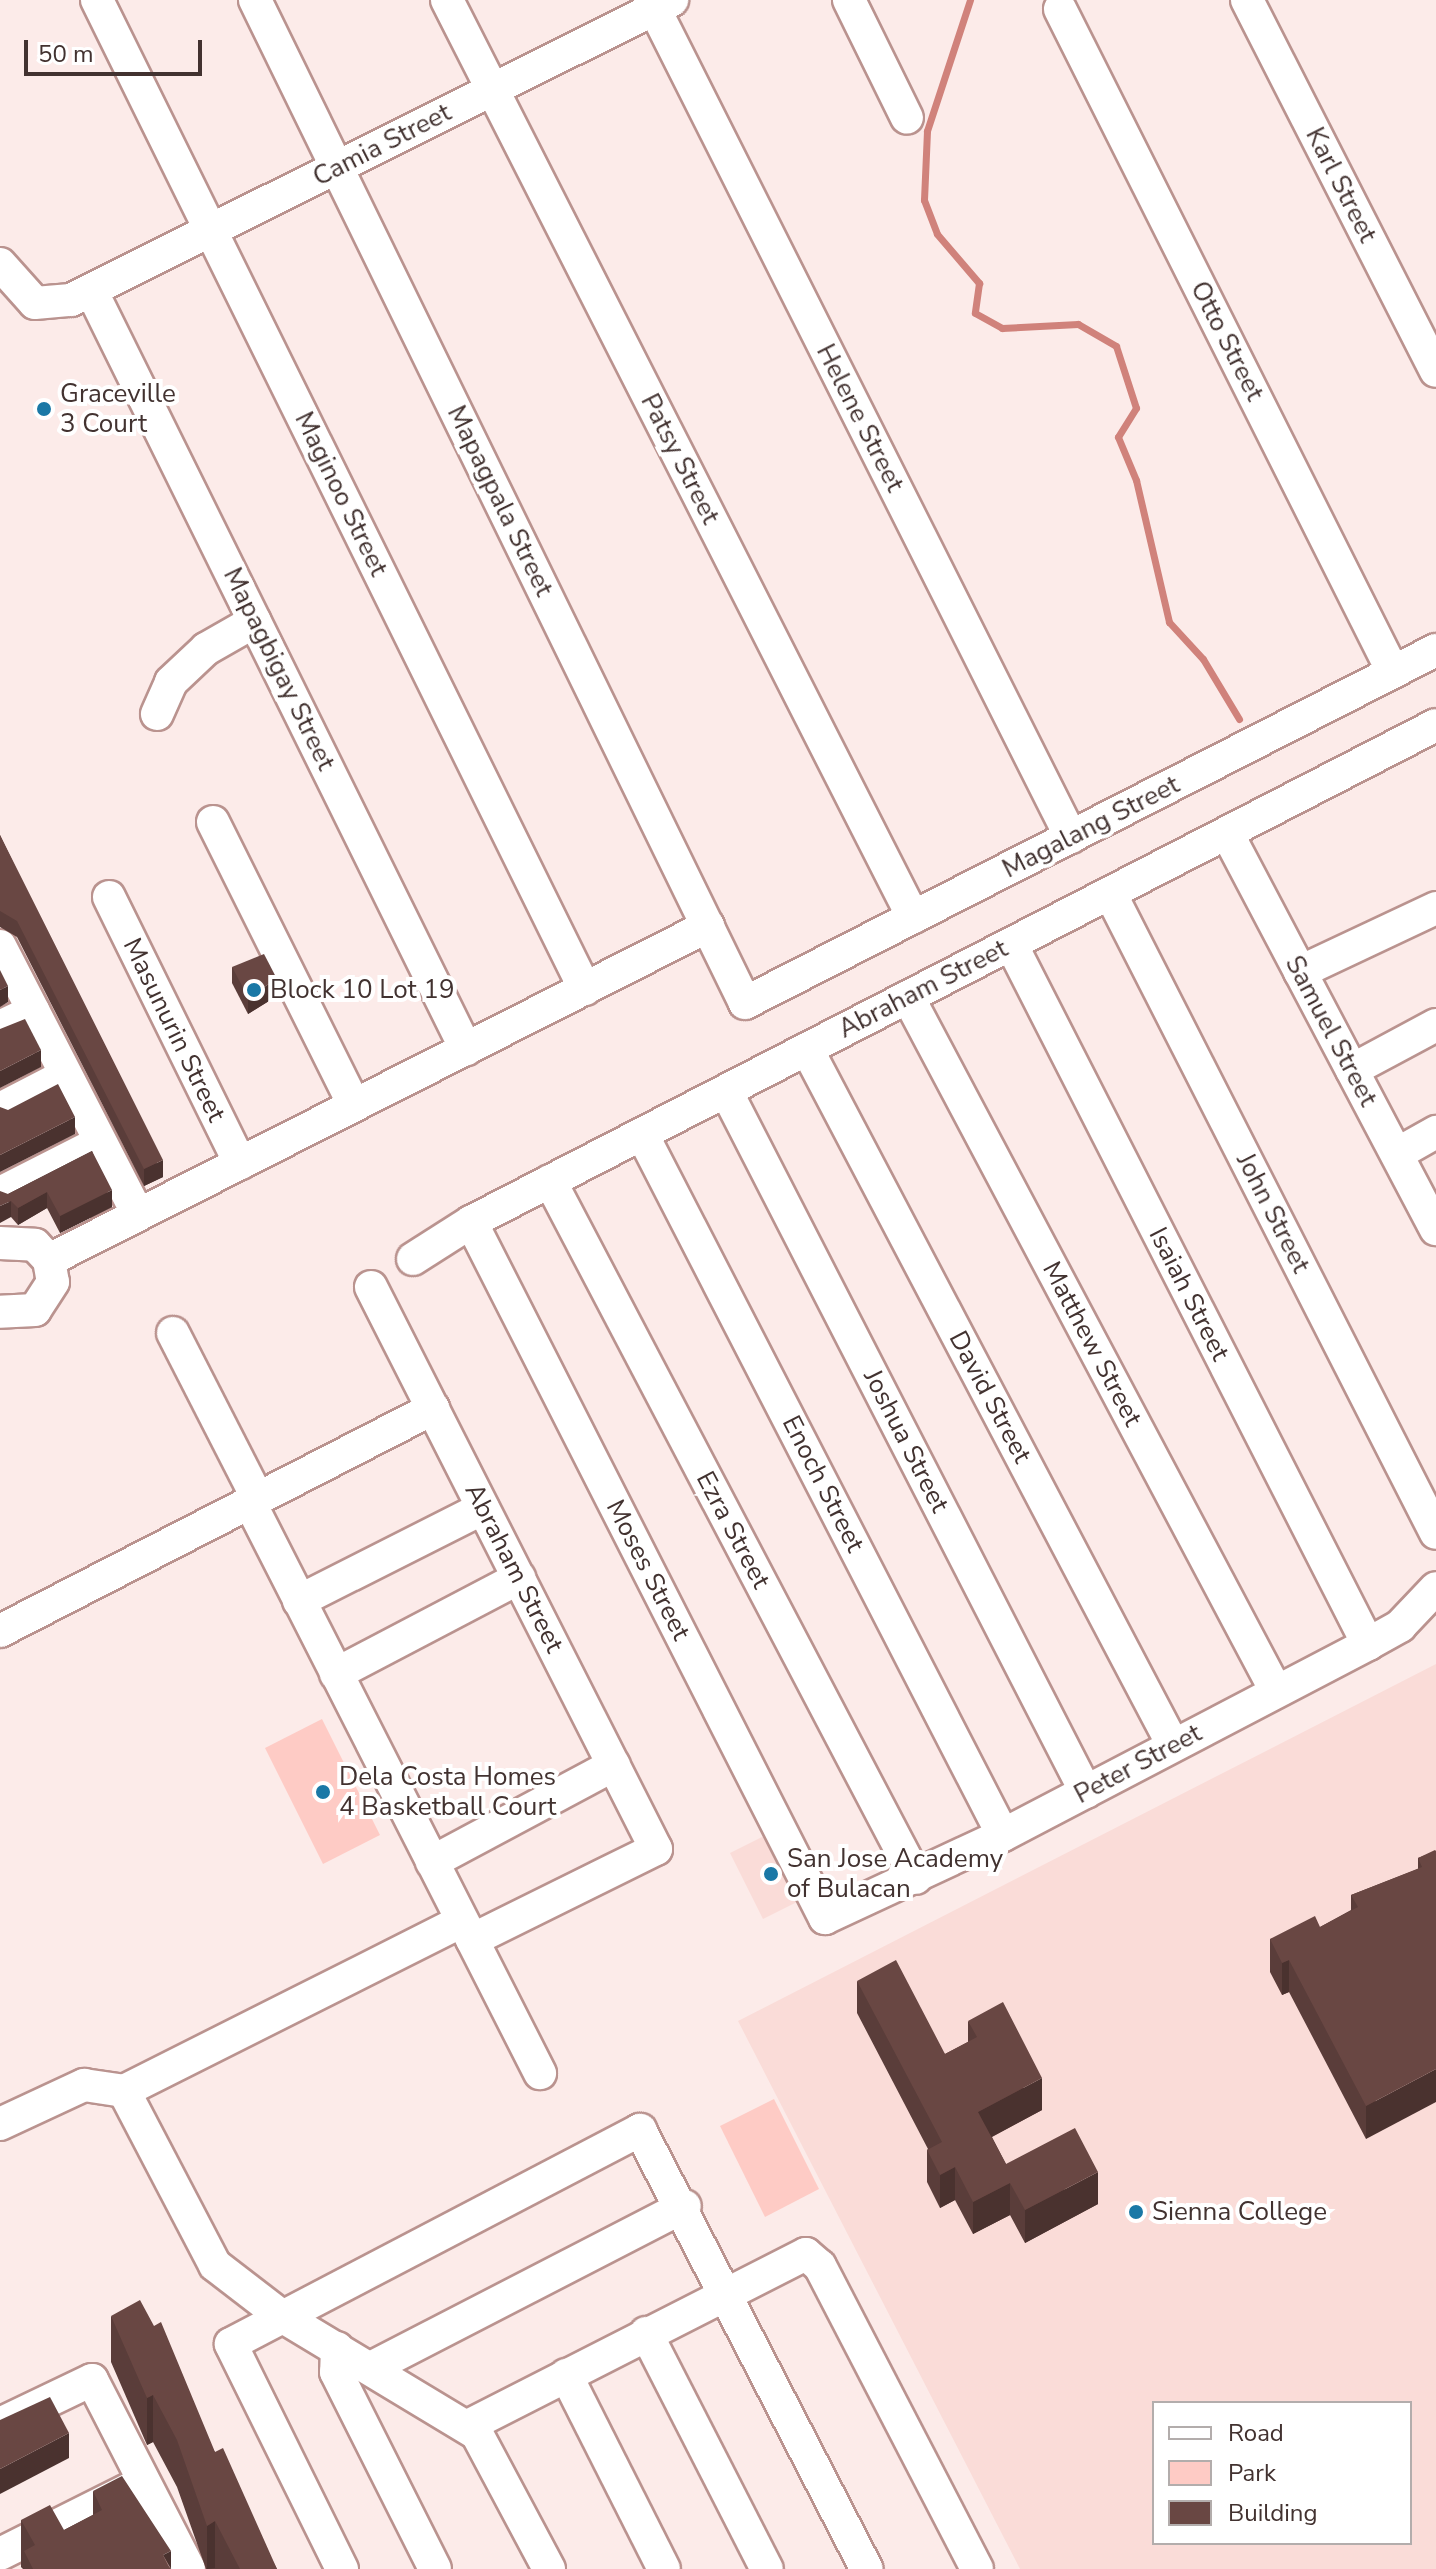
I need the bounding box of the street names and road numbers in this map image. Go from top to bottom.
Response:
street label: Camia Street [308,97,456,193]
street label: Karl Street [1299,122,1383,248]
street label: Otto Street [1184,276,1270,406]
street label: Helene Street [810,339,910,497]
street label: Patsy Street [634,389,726,529]
street label: Mapagpala Street [440,401,560,601]
street label: Maginoo Street [288,407,394,581]
street label: Mapagbigay Street [216,563,342,775]
street label: Magalang Street [997,769,1185,885]
street label: Masunurin Street [116,933,232,1127]
street label: Abraham Street [833,933,1013,1045]
street label: Samuel Street [1278,950,1384,1112]
street label: John Street [1230,1148,1316,1278]
street label: Isaiah Street [1142,1222,1236,1366]
street label: Matthew Street [1036,1256,1148,1432]
street label: David Street [942,1326,1038,1468]
street label: Joshua Street [857,1364,955,1518]
street label: Enoch Street [775,1411,871,1557]
street label: Ezra Street [689,1466,777,1594]
street label: Abraham Street [458,1478,570,1658]
street label: Moses Street [599,1495,697,1645]
street label: Peter Street [1069,1717,1207,1811]

